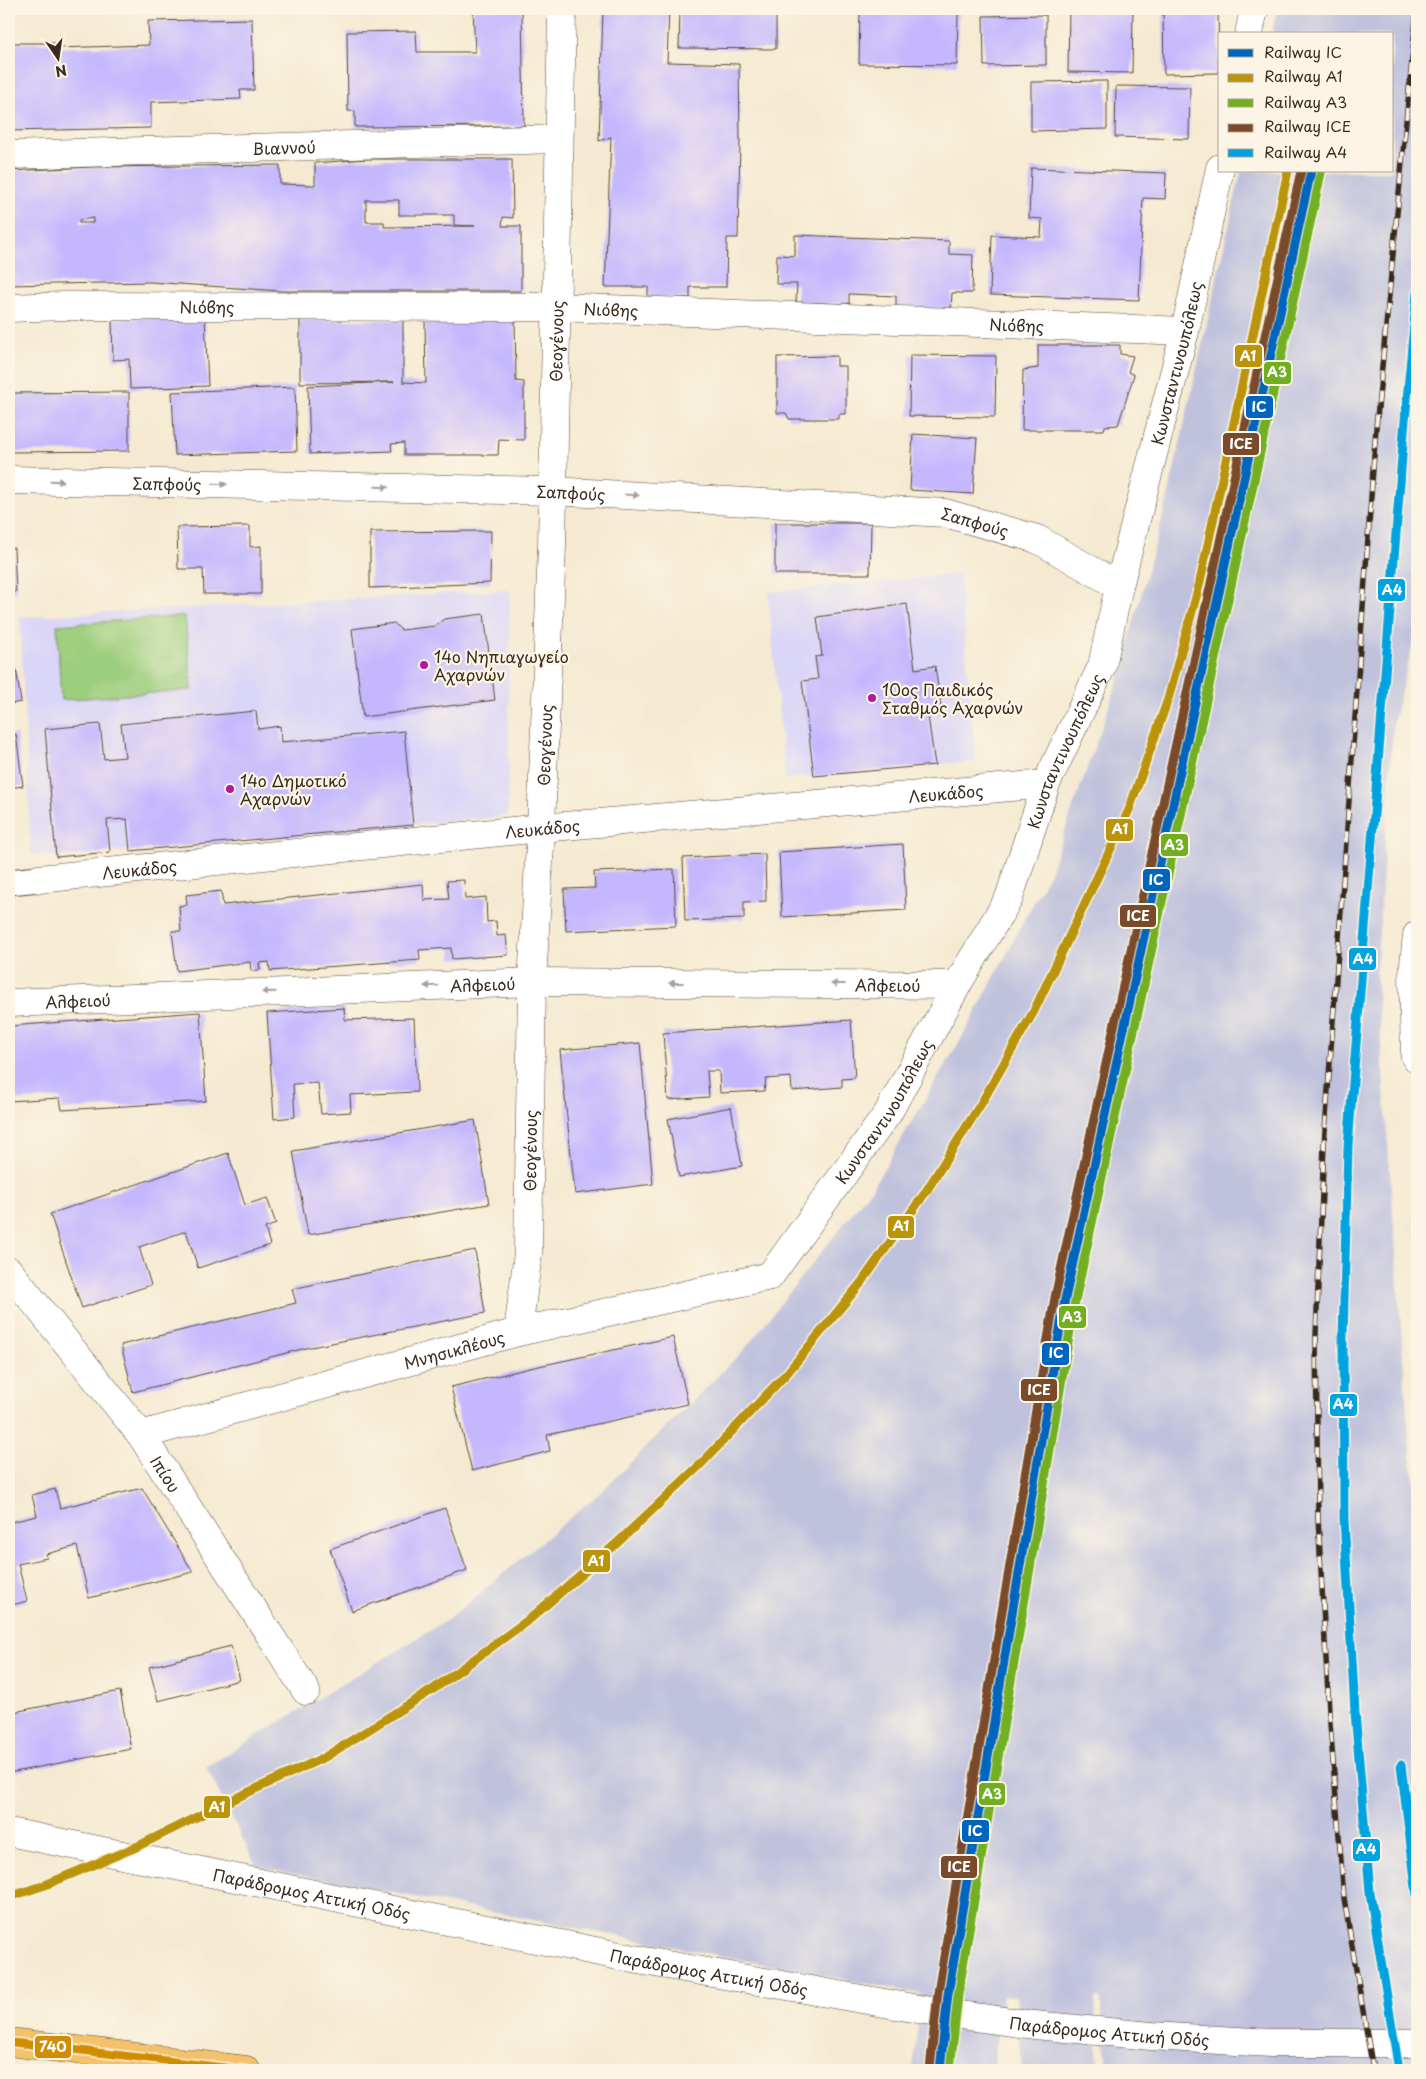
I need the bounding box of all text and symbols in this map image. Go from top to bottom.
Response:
north arrow [32,32,82,82]
legend [1218,32,1394,172]
text: Railway IC [1264,40,1342,63]
text: N [53,60,69,83]
text: Railway A1 [1264,64,1343,87]
text: Railway A3 [1264,90,1347,113]
text: Railway ICE [1264,114,1351,137]
street label: Βιαννού [252,134,316,160]
text: Railway A4 [1264,140,1347,163]
street label: Κωνσταντινουπόλεως [1144,279,1207,447]
street label: Νιόβης [180,294,234,318]
street label: Νιόβης [583,296,639,322]
street label: Θεογένους [543,300,569,382]
street label: Νιόβης [989,312,1044,338]
line badge: A1 [1234,344,1263,368]
text: A1 [1240,345,1256,366]
line badge: A3 [1263,361,1292,385]
text: A3 [1267,361,1287,382]
line badge: IC [1245,395,1274,419]
text: IC [1251,396,1267,417]
line badge: ICE [1222,432,1260,456]
text: ICE [1229,433,1253,454]
street label: Σαπφούς [132,471,202,496]
one-way arrow [50,477,66,485]
street label: Σαπφούς [536,479,606,506]
one-way arrow [212,480,228,488]
one-way arrow [375,484,391,492]
one-way arrow [625,492,641,500]
street label: Σαπφούς [939,501,1012,542]
line badge: A4 [1377,578,1406,602]
text: A4 [1382,579,1403,600]
place label: 14ο Νηπιαγωγείο Αχαρνών [434,644,569,686]
marker: 14ο Νηπιαγωγείο Αχαρνών [418,659,430,671]
street label: Κωνσταντινουπόλεως [1020,669,1109,832]
place label: 10ος Παιδικός Σταθμός Αχαρνών [882,677,1024,719]
marker: 10ος Παιδικός Σταθμός Αχαρνών [866,692,878,704]
street label: Θεογένους [531,704,558,786]
place label: 14ο Δημοτικό Αχαρνών [240,768,347,810]
street label: Λευκάδος [907,778,984,808]
marker: 14ο Δημοτικό Αχαρνών [224,783,236,795]
street label: Λευκάδος [504,813,581,844]
line badge: A1 [1105,818,1134,842]
text: A1 [1112,818,1128,839]
line badge: A3 [1160,833,1189,857]
text: A3 [1164,834,1184,855]
street label: Λευκάδος [101,853,178,885]
line badge: IC [1142,868,1171,892]
text: IC [1148,869,1164,890]
line badge: ICE [1119,904,1157,928]
text: ICE [1126,905,1150,926]
line badge: A4 [1348,947,1377,971]
text: A4 [1353,948,1374,969]
street label: Αλφειού [449,971,516,997]
street label: Αλφειού [855,972,920,997]
one-way arrow [667,979,683,987]
one-way arrow [830,980,846,988]
one-way arrow [423,982,439,990]
street label: Αλφειού [45,987,111,1014]
one-way arrow [260,989,276,997]
street label: Κωνσταντινουπόλεως [829,1034,938,1188]
street label: Θεογένους [517,1110,542,1192]
line badge: A1 [887,1215,915,1239]
text: A1 [893,1215,909,1236]
line badge: A3 [1058,1305,1087,1329]
text: A3 [1062,1306,1082,1327]
street label: Μνησικλέους [401,1324,507,1375]
line badge: IC [1041,1342,1070,1366]
text: IC [1048,1342,1064,1363]
line badge: ICE [1020,1378,1058,1402]
text: ICE [1027,1379,1051,1400]
line badge: A4 [1329,1393,1358,1417]
text: A4 [1333,1393,1354,1414]
street label: Ιπίου [145,1450,187,1497]
line badge: A1 [582,1549,611,1573]
text: A1 [588,1550,604,1571]
line badge: A3 [978,1782,1006,1806]
text: A3 [982,1783,1002,1804]
line badge: A1 [203,1795,231,1819]
text: A1 [209,1796,225,1817]
line badge: IC [961,1819,990,1843]
text: IC [967,1820,983,1841]
line badge: A4 [1352,1838,1381,1862]
text: A4 [1356,1838,1377,1859]
line badge: ICE [940,1855,978,1879]
text: ICE [947,1856,971,1877]
street label: Παράδρομος Αττική Οδός [211,1862,413,1925]
street label: Παράδρομος Αττική Οδός [608,1942,810,2001]
street label: Παράδρομος Αττική Οδός [1008,2010,1210,2051]
line badge: 740 [34,2035,72,2059]
text: 740 [39,2036,67,2057]

